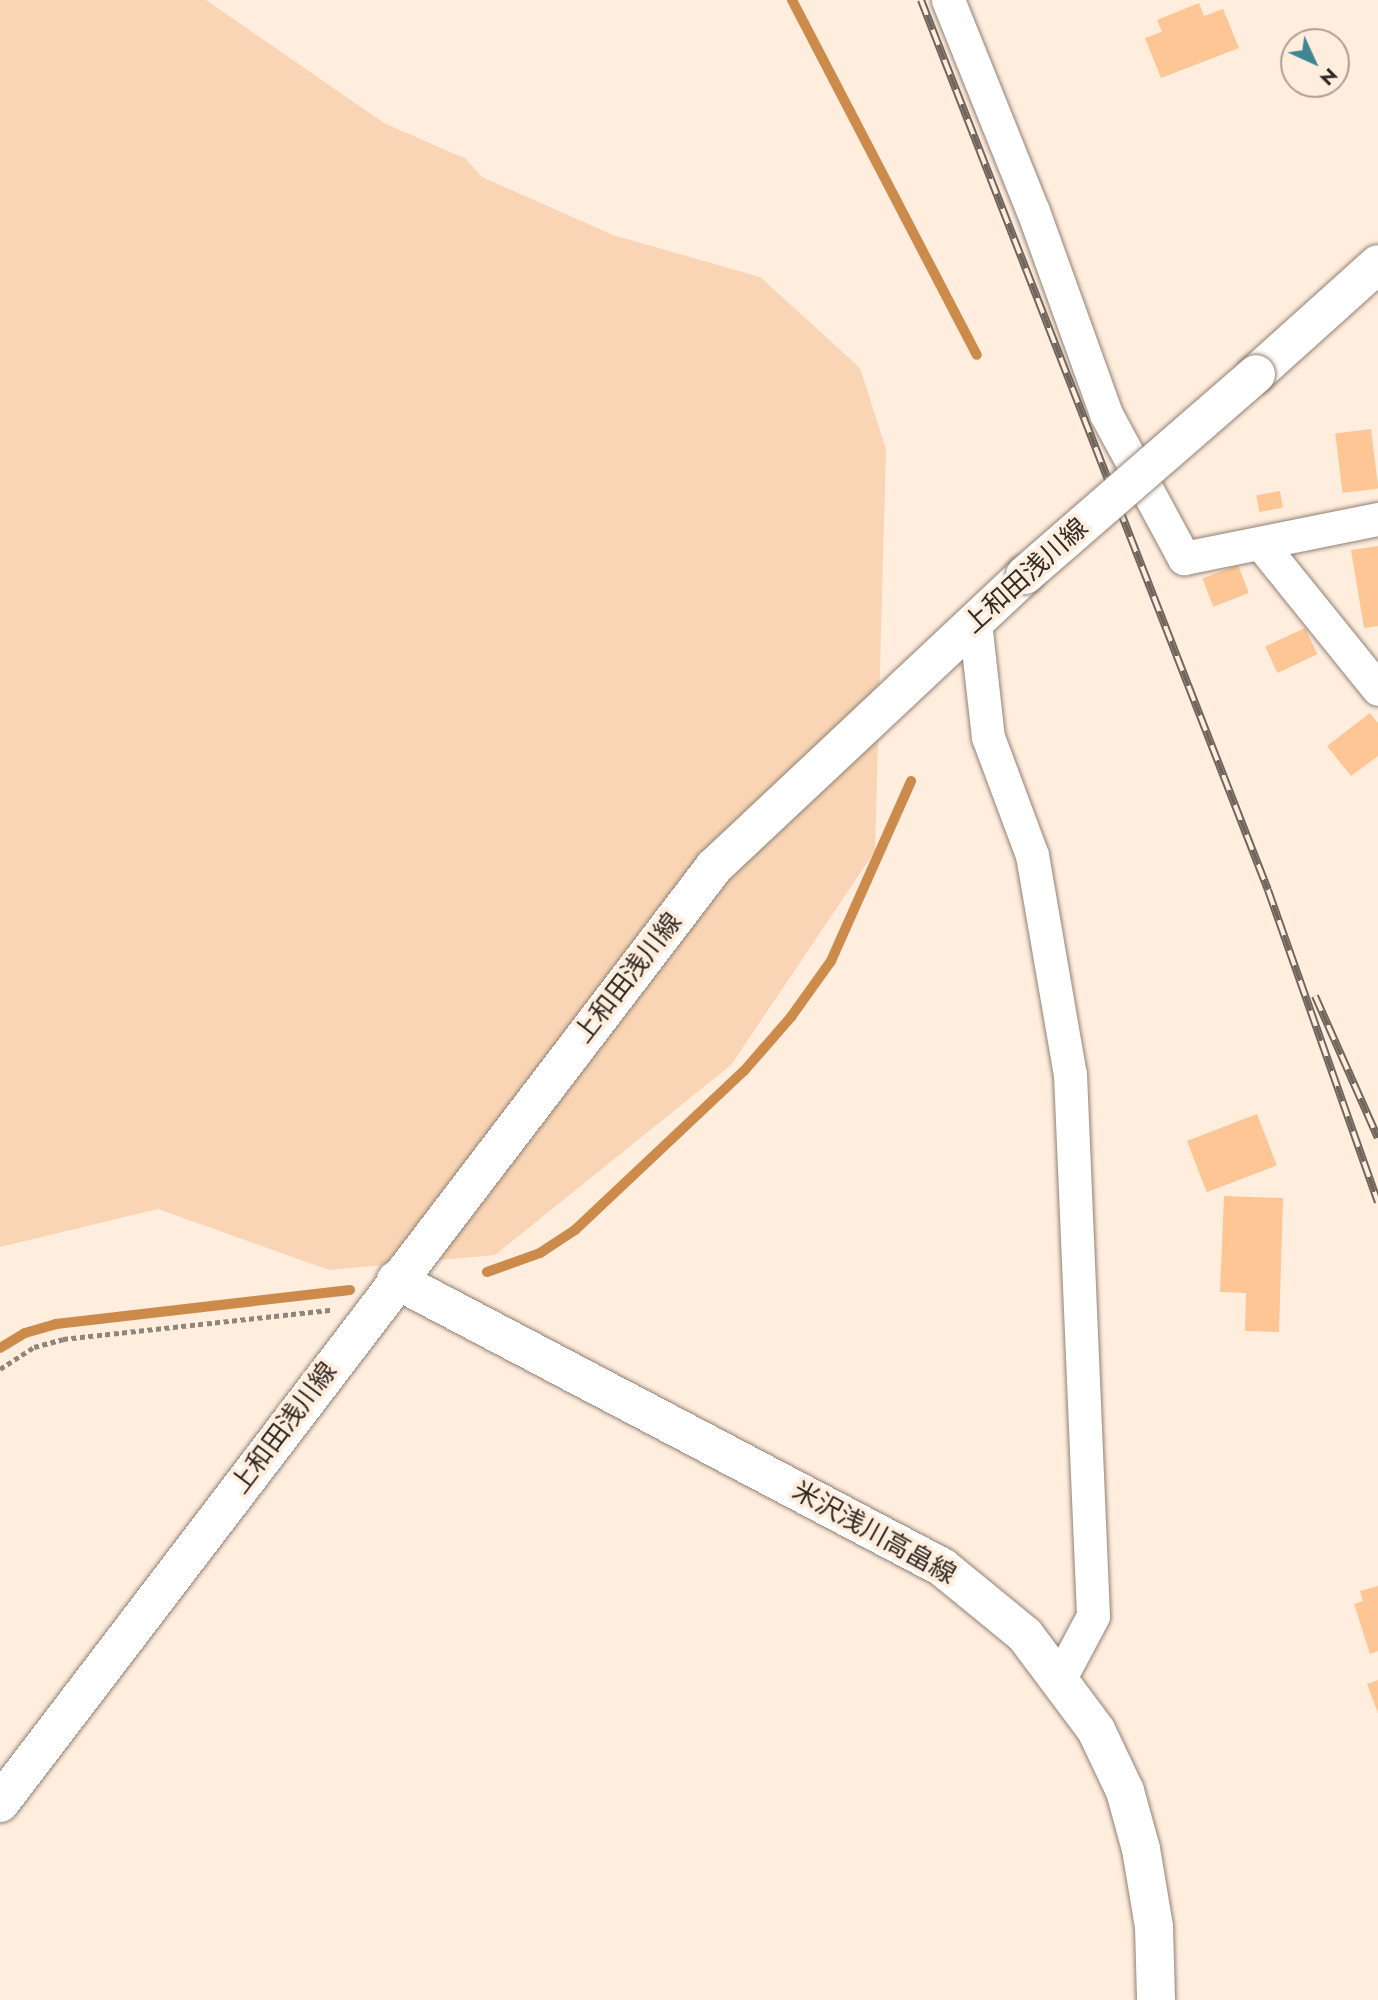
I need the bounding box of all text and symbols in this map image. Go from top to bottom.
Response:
north arrow [1280,28,1350,98]
text: N [1314,62,1344,92]
street label: 上和田浅川線 [958,512,1094,640]
street label: 上和田浅川線 [568,907,688,1049]
street label: 上和田浅川線 [225,1356,343,1500]
street label: 米沢浅川高畠線 [787,1475,961,1591]

